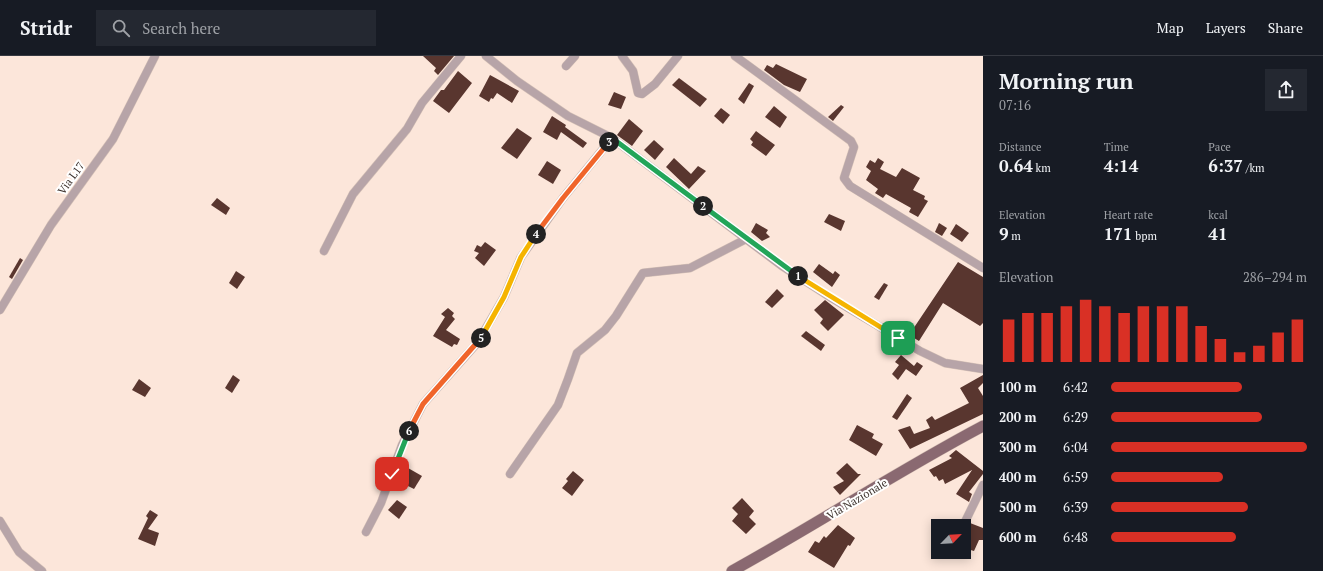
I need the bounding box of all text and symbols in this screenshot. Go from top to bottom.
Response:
search box [96,10,376,46]
text: Stridr [20,15,72,40]
icon: search [110,17,132,39]
text: Search here [142,18,220,38]
text: Map [1157,18,1184,37]
text: Layers [1206,18,1246,37]
text: Share [1268,18,1303,37]
text: Morning run [999,66,1133,95]
button: share [1265,69,1307,111]
text: 07:16 [999,96,1031,114]
pin: 3 [599,132,619,152]
text: 3 [606,135,612,149]
text: Distance [999,140,1042,154]
text: Time [1104,140,1129,154]
text: Pace [1208,140,1231,154]
text: 0.64 [999,154,1033,177]
text: 4:14 [1104,154,1138,177]
text: 6:37 [1208,154,1243,177]
street label: Via L17 [55,159,88,197]
text: km [1033,161,1051,175]
text: /km [1243,161,1265,175]
pin: 2 [693,196,713,216]
text: 2 [700,199,706,213]
text: Elevation [999,208,1045,222]
text: Heart rate [1104,208,1153,222]
text: kcal [1208,208,1228,222]
text: 9 [999,222,1009,245]
text: 171 [1104,222,1132,245]
text: 41 [1208,222,1228,245]
pin: 4 [526,224,546,244]
text: 4 [533,227,539,241]
text: m [1009,229,1021,243]
text: bpm [1132,229,1157,243]
pin: 1 [788,266,808,286]
text: Elevation [999,268,1054,286]
text: 286–294 m [1243,268,1307,286]
text: 1 [795,269,801,283]
pin [881,321,915,355]
icon: arrive [887,327,909,349]
pin: 5 [471,328,491,348]
text: 5 [478,331,484,345]
text: 100 m [999,378,1037,396]
text: 6:42 [1063,378,1088,396]
text: 200 m [999,408,1037,426]
text: 6:29 [1063,408,1088,426]
pin: 6 [399,421,419,441]
text: 6 [406,424,412,438]
text: 300 m [999,438,1037,456]
text: 6:04 [1063,438,1088,456]
pin [375,457,409,491]
icon: check [381,463,403,485]
text: 400 m [999,468,1037,486]
text: 6:59 [1063,468,1088,486]
street label: Via Nazionale [824,475,890,523]
text: 500 m [999,498,1037,516]
text: 6:39 [1063,498,1088,516]
north arrow [931,519,971,559]
map controls [931,519,971,559]
text: 600 m [999,528,1037,546]
text: 6:48 [1063,528,1088,546]

